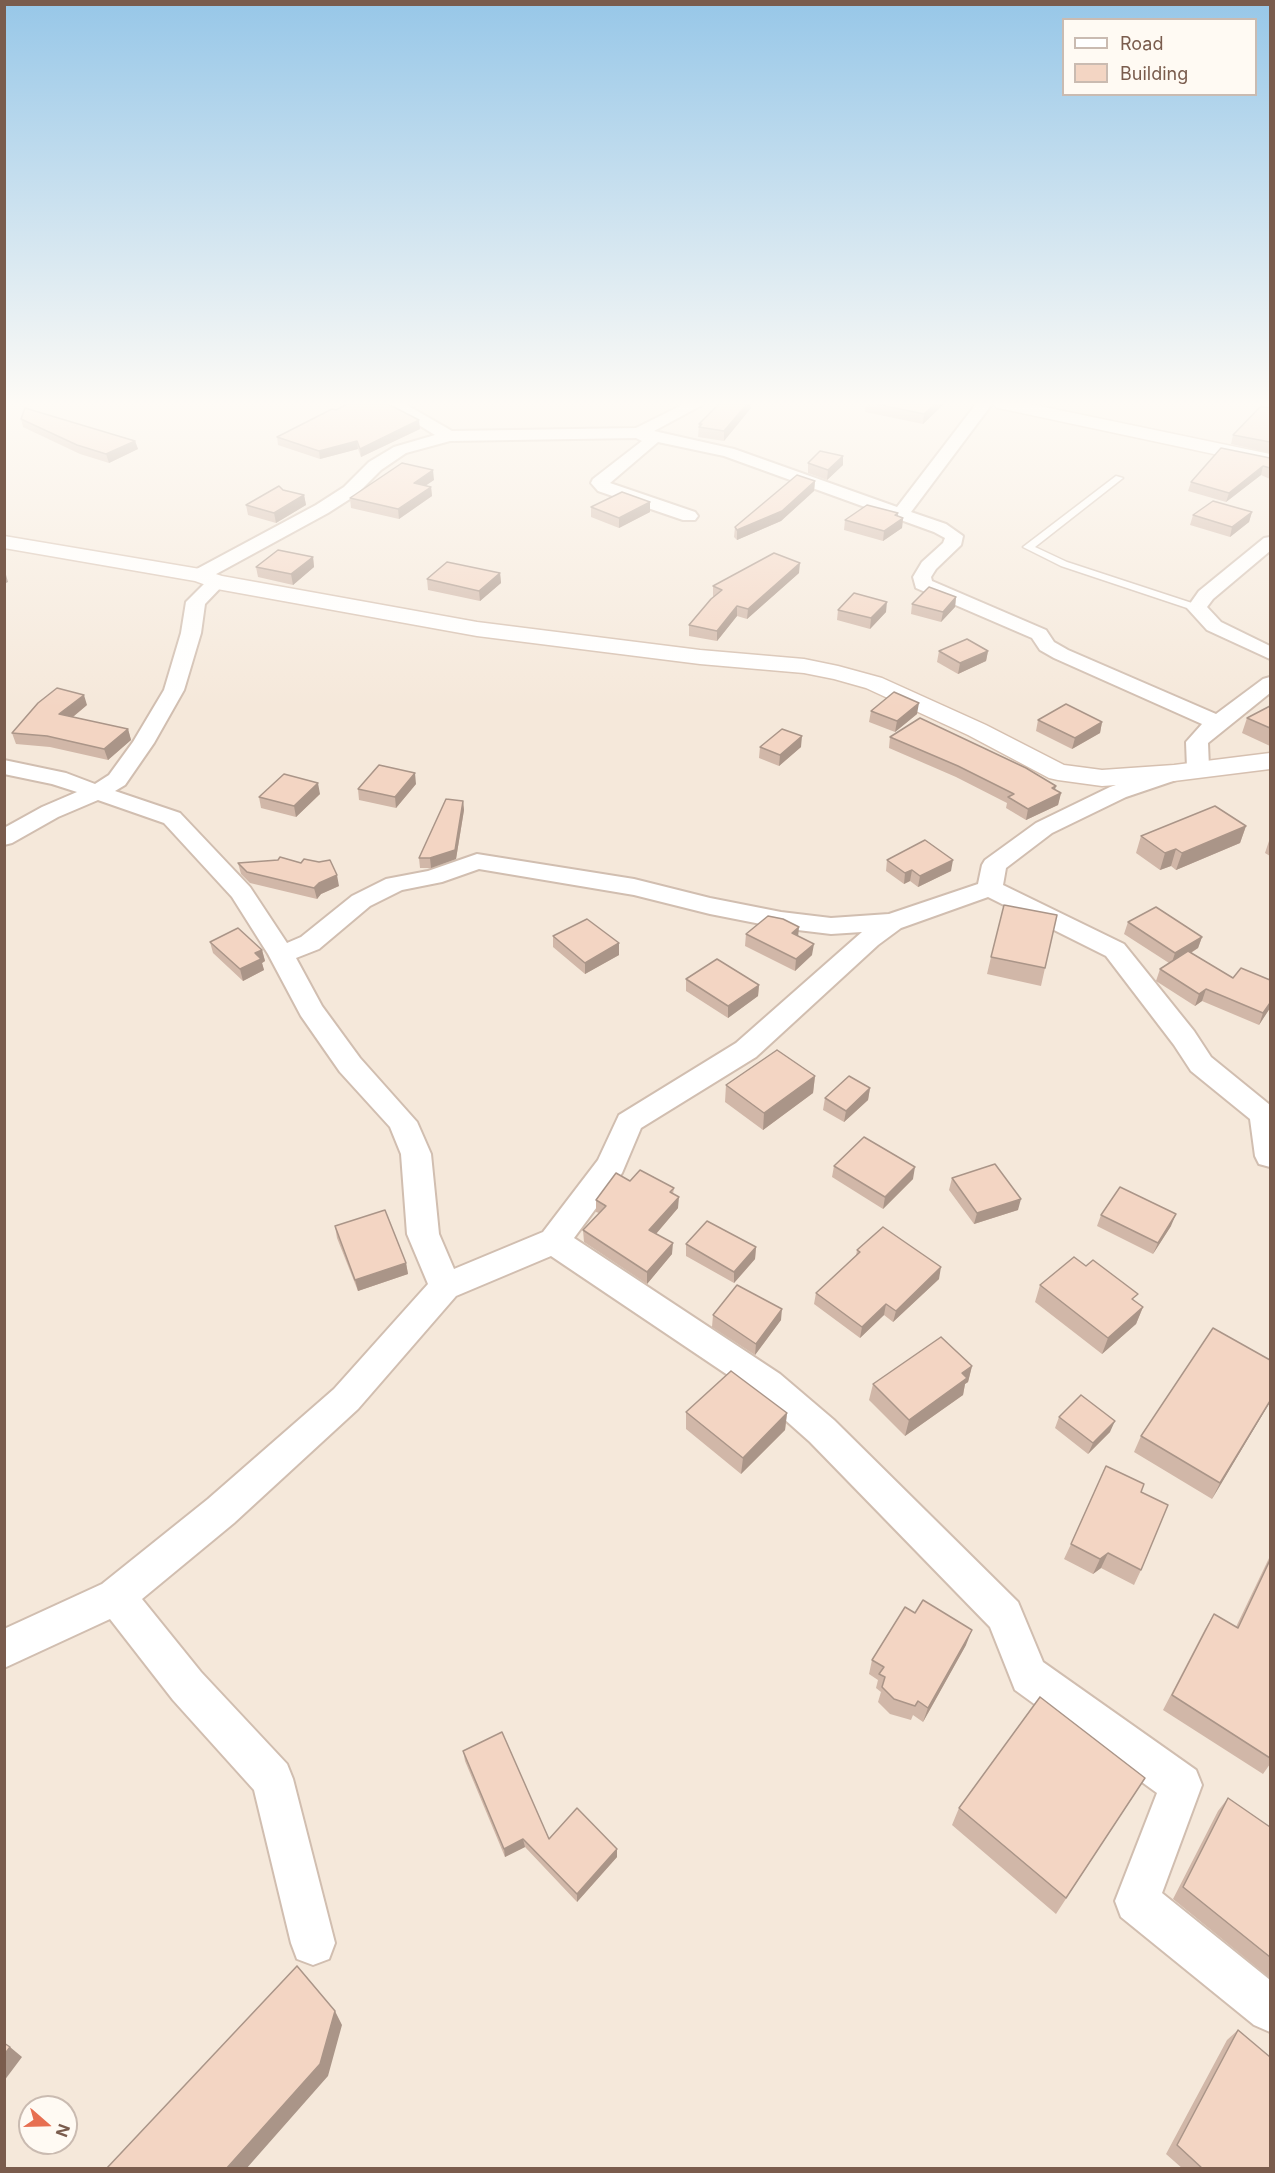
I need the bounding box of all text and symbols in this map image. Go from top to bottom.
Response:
legend [1062,18,1257,96]
text: Road [1120,33,1163,54]
text: Building [1120,63,1188,84]
north arrow [18,2095,78,2155]
text: N [52,2121,75,2140]

